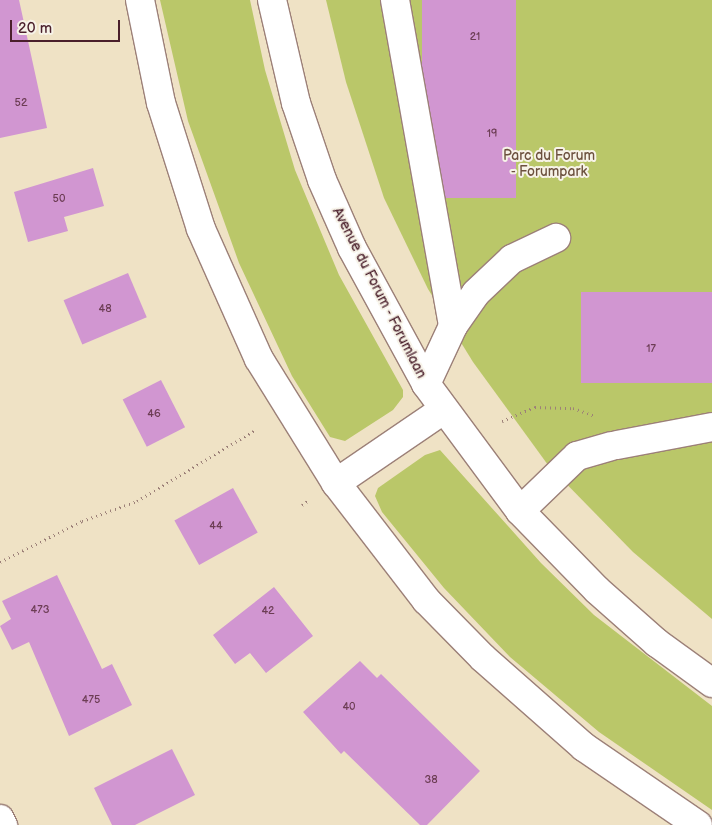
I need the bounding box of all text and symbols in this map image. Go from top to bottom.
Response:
scale bar [12,10,122,42]
text: 20 m [18,19,52,38]
house number: 21 [470,30,480,44]
house number: 52 [15,96,27,110]
house number: 19 [487,127,497,141]
park label: Parc du Forum - Forumpark [503,148,595,180]
house number: 50 [53,192,65,206]
street label: Avenue du Forum - Forumlaan [328,204,430,382]
house number: 48 [98,302,112,316]
house number: 17 [646,342,656,356]
house number: 46 [147,407,161,421]
house number: 44 [209,519,223,533]
house number: 473 [31,603,49,617]
house number: 42 [261,604,275,618]
house number: 475 [82,693,100,707]
house number: 40 [342,700,356,714]
house number: 38 [424,773,438,787]

